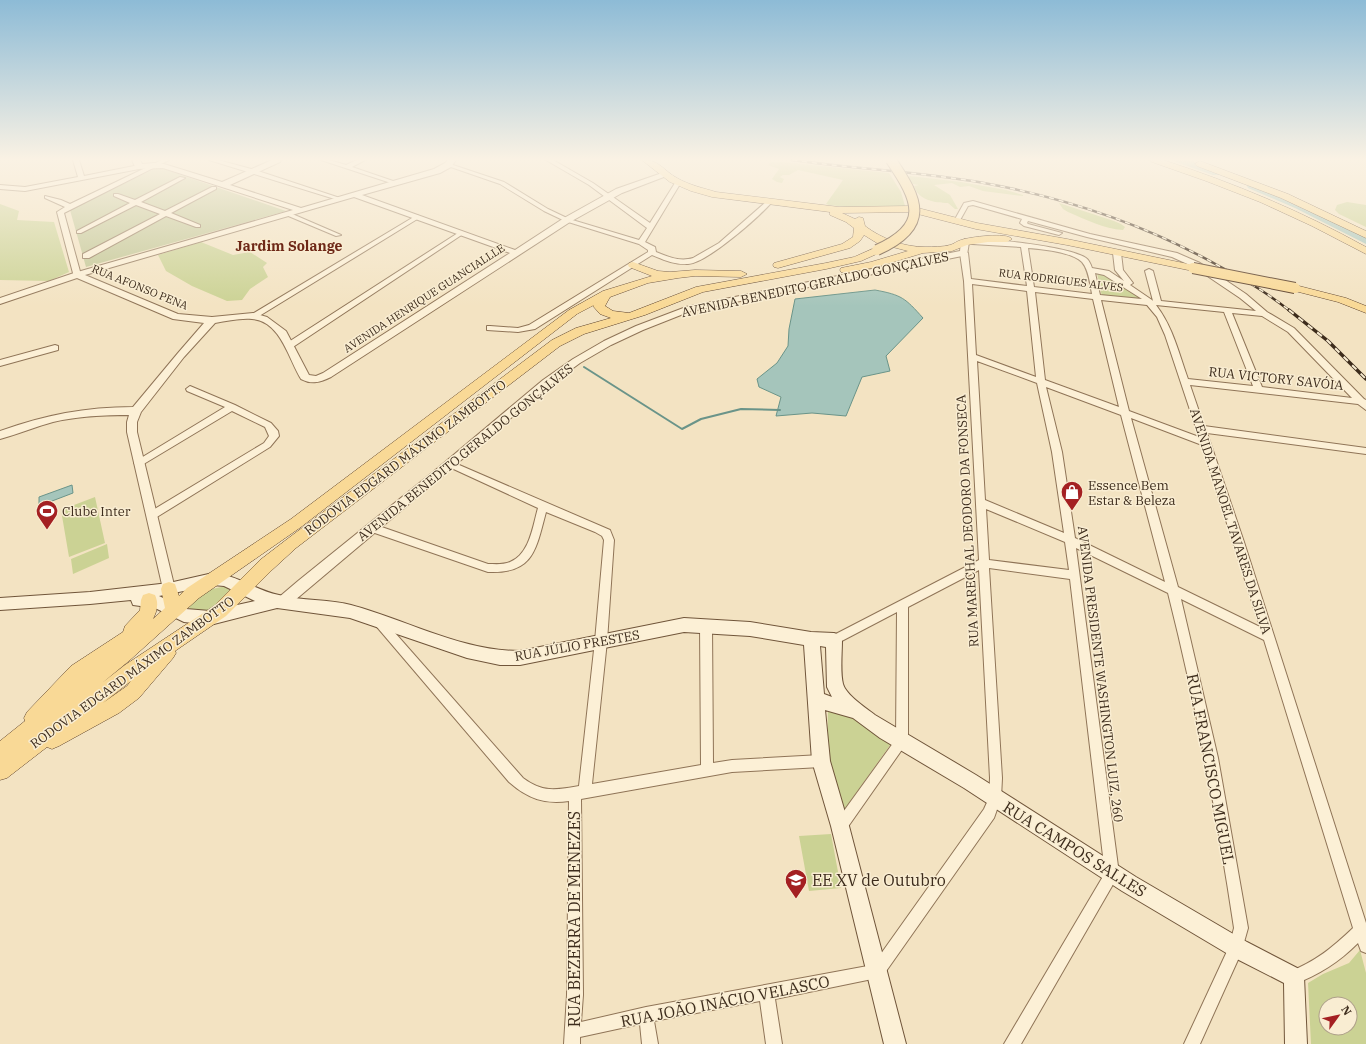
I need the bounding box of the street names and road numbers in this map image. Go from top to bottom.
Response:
street label: AVENIDA HENRIQUE GUANCIALLLE [341,241,507,355]
street label: AVENIDA BENEDITO GERALDO GONÇALVES [680,248,950,321]
street label: RUA AFONSO PENA [90,261,191,313]
street label: RUA RODRIGUES ALVES [998,265,1124,295]
street label: AVENIDA BENEDITO GERALDO GONÇALVES [354,360,577,545]
street label: RUA VICTORY SAVÓIA [1208,363,1344,394]
street label: RODOVIA EDGARD MÁXIMO ZAMBOTTO [301,376,510,539]
street label: RUA MARECHAL DEODORO DA FONSECA [952,394,983,648]
street label: AVENIDA MANOEL TAVARES DA SILVA [1186,406,1275,636]
street label: AVENIDA PRESIDENTE WASHINGTON LUIZ, 260 [1074,525,1127,823]
street label: RODOVIA EDGARD MÁXIMO ZAMBOTTO [27,593,238,752]
street label: RUA JÚLIO PRESTES [513,626,641,665]
street label: RUA FRANCISCO MIGUEL [1183,672,1239,866]
street label: RUA CAMPOS SALLES [1000,797,1150,901]
street label: RUA BEZERRA DE MENEZES [564,811,584,1027]
street label: RUA JOÃO INÁCIO VELASCO [618,970,831,1031]

